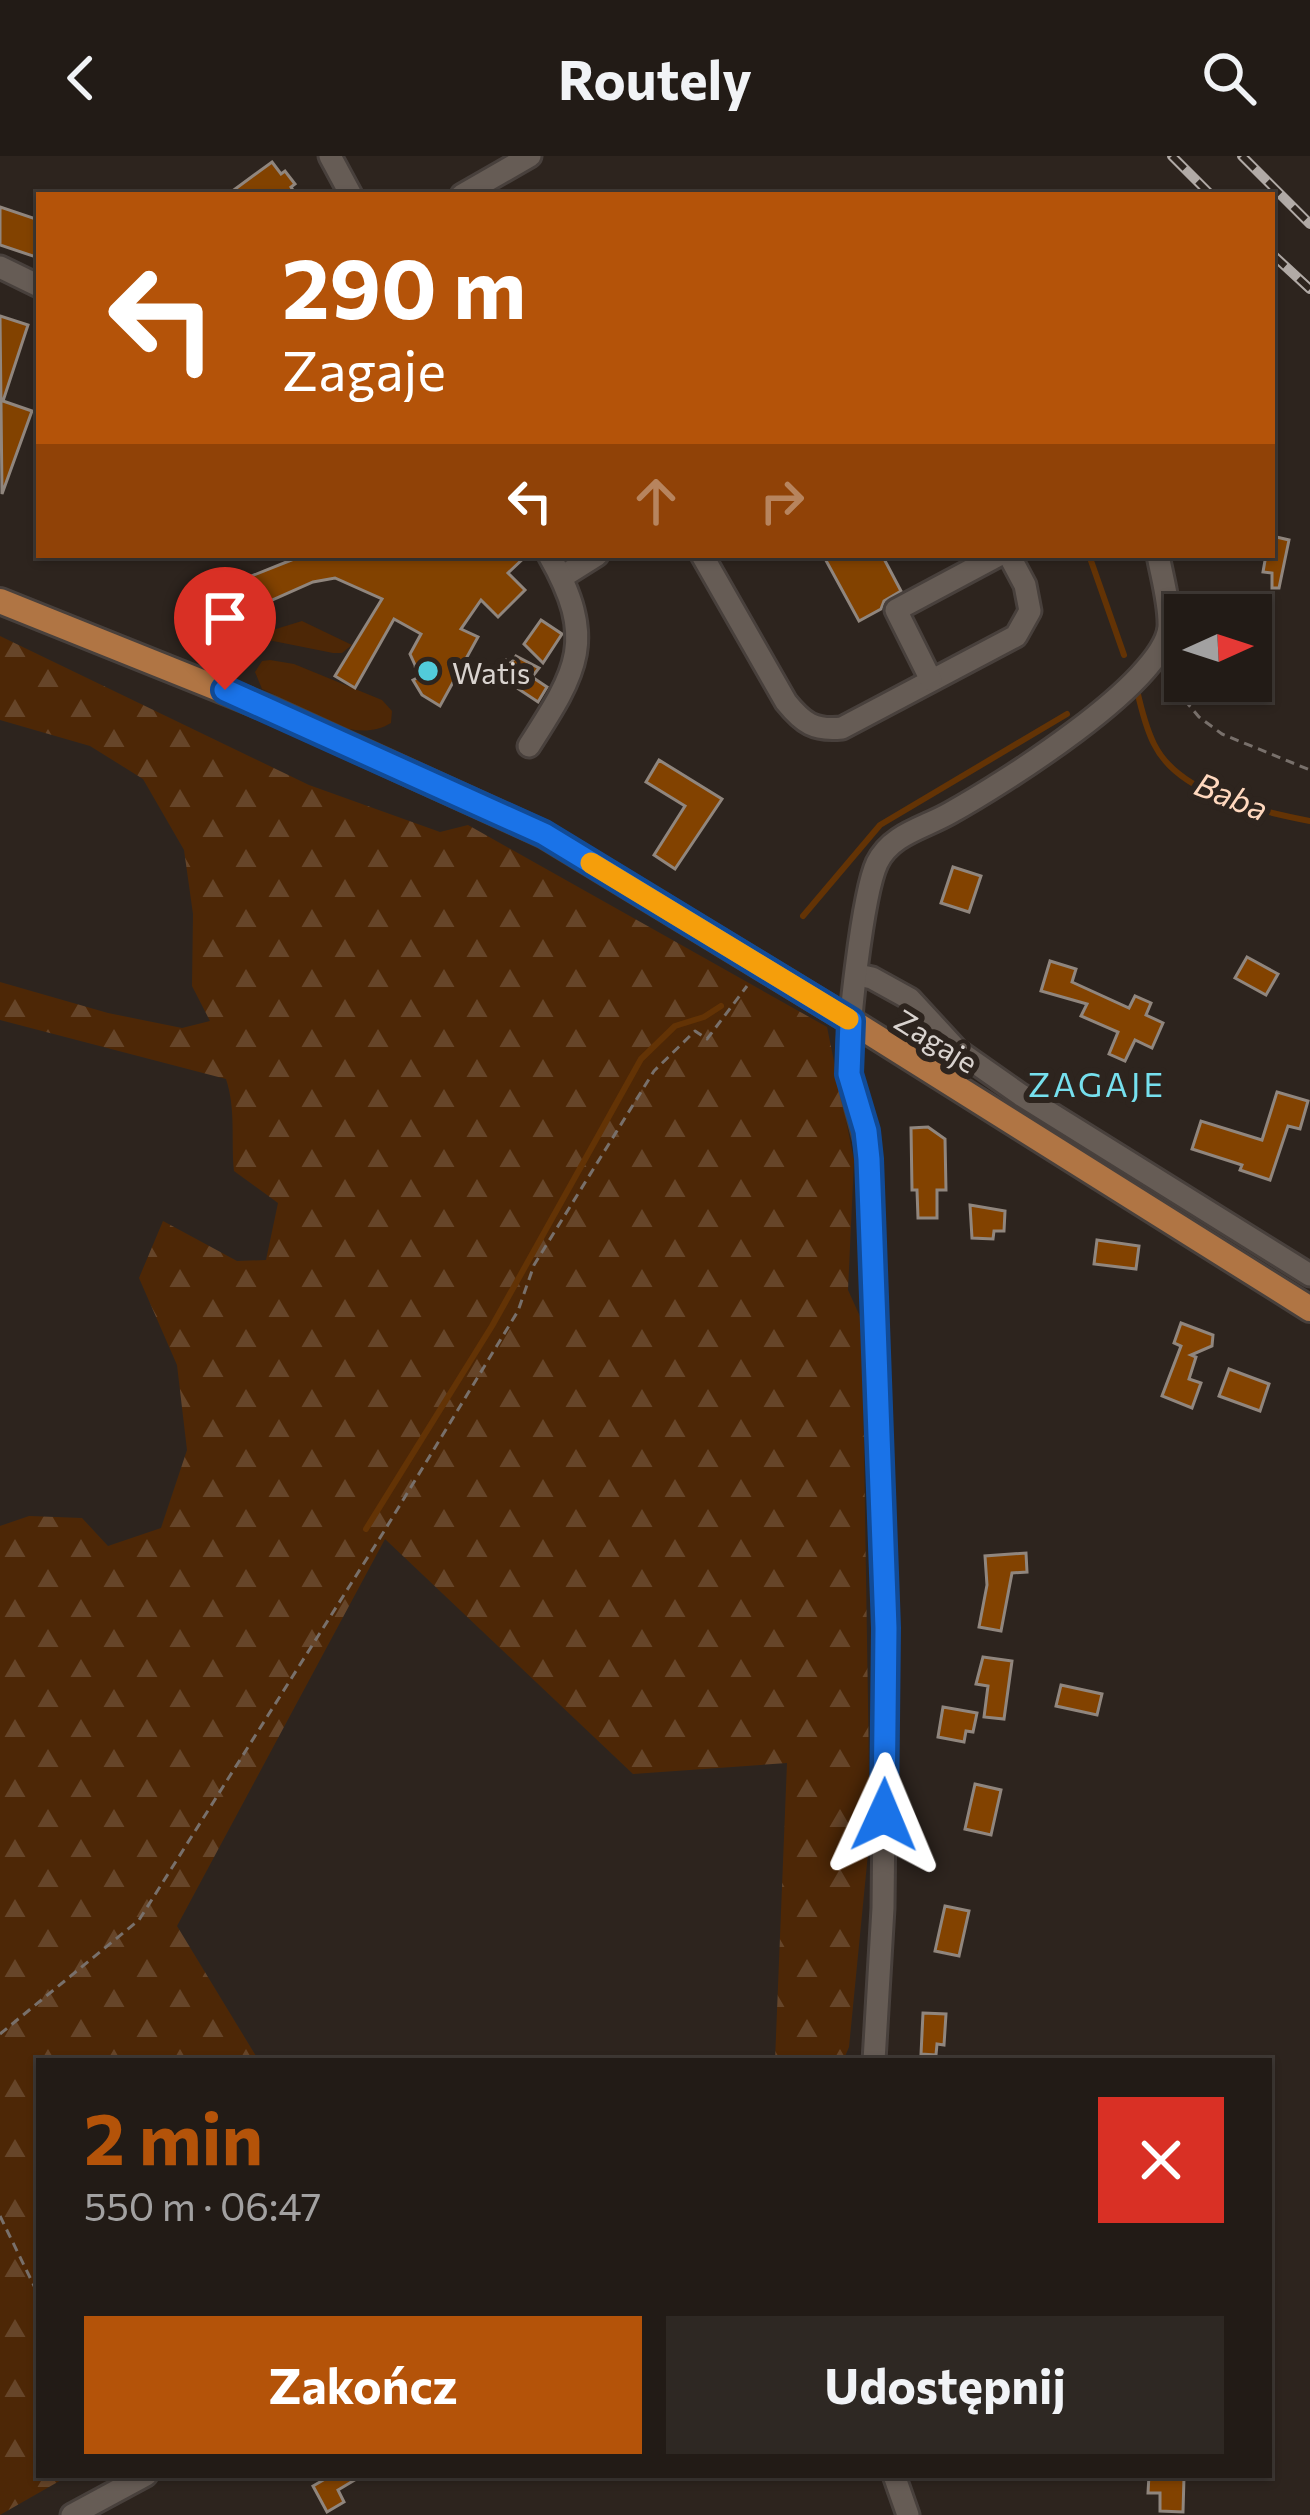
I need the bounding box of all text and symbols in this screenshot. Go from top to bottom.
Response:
icon: back [48,45,114,111]
text: Routely [558,45,752,111]
icon: search [1196,45,1262,111]
text: 290 m [282,234,526,336]
icon: left [84,240,240,396]
text: Zagaje [282,336,446,402]
icon: left [497,468,563,534]
icon: ahead [623,468,689,534]
icon: right [749,468,815,534]
pin [174,567,276,690]
icon: arrive [192,585,258,651]
north arrow [1164,594,1272,702]
map controls [1164,594,1272,702]
place label: Watis [452,653,530,690]
marker: Watis [415,658,441,684]
water label: Baba [1189,762,1275,828]
street label: Zagaje [889,1000,985,1080]
district label: ZAGAJE [1028,1063,1166,1104]
position arrow [821,1752,947,1878]
text: 2 min [84,2092,263,2180]
button: close [1098,2097,1224,2223]
text: 550 m · 06:47 [84,2181,321,2229]
button: Zakończ [84,2316,642,2454]
button: Udostępnij [666,2316,1224,2454]

